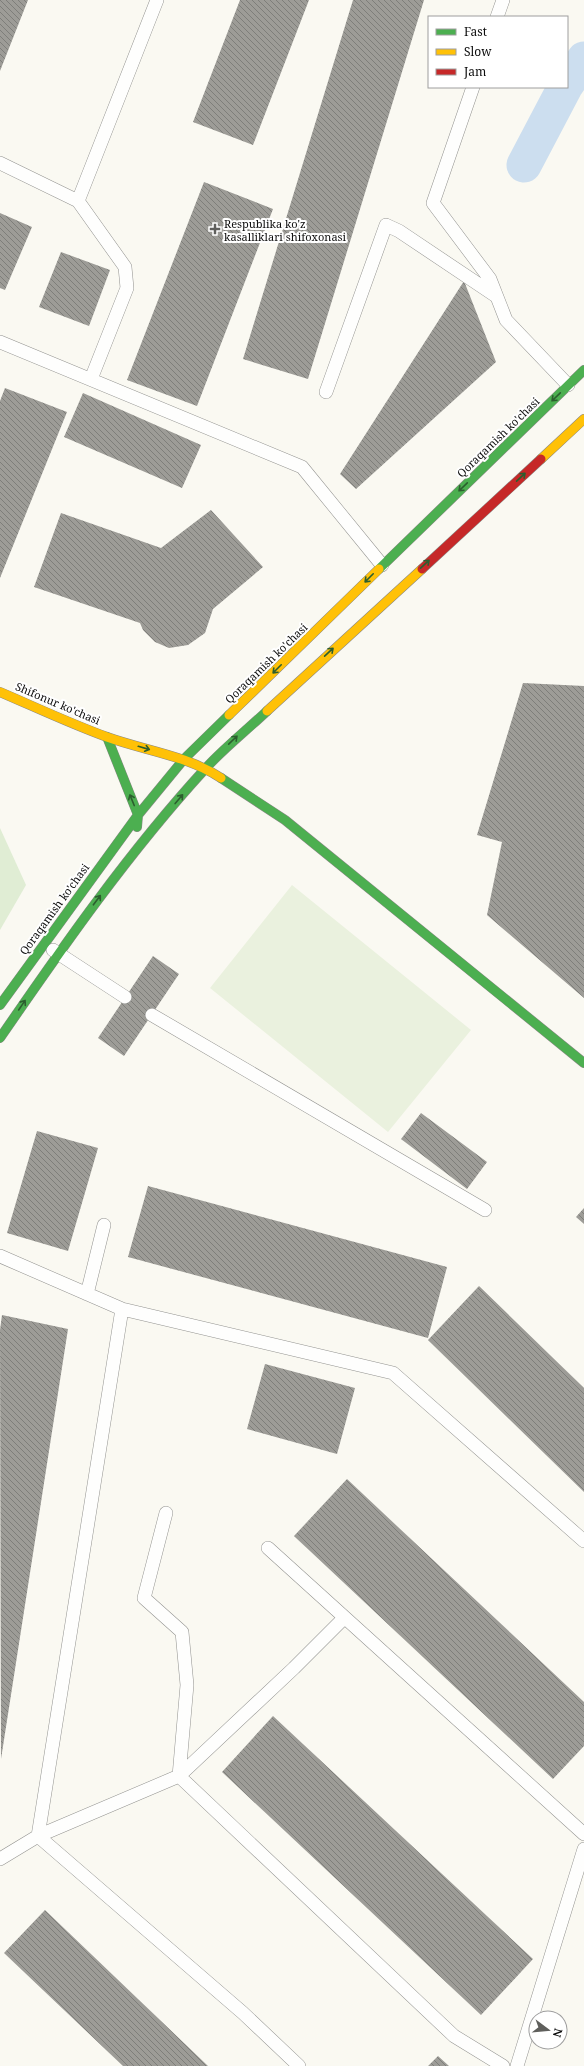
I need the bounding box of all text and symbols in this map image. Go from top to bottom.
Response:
legend [428,16,568,88]
text: Fast [464,23,487,40]
text: Slow [464,43,492,60]
text: Jam [463,63,486,80]
place label: Respublika ko'z kasalliklari shifoxonasi [224,216,347,244]
marker: Respublika ko'z kasalliklari shifoxonasi [209,223,221,235]
one-way arrow [551,392,561,402]
street label: Qoraqamish ko'chasi [454,393,543,480]
one-way arrow [516,472,526,481]
one-way arrow [458,482,468,492]
one-way arrow [420,560,430,569]
one-way arrow [364,573,374,583]
street label: Qoraqamish ko'chasi [222,619,311,706]
one-way arrow [324,648,334,657]
one-way arrow [272,664,282,674]
street label: Shifonur ko'chasi [13,678,103,728]
one-way arrow [228,736,238,745]
one-way arrow [138,744,151,752]
one-way arrow [175,793,184,804]
one-way arrow [128,795,136,807]
street label: Qoraqamish ko'chasi [16,860,92,958]
one-way arrow [93,894,102,905]
one-way arrow [18,1000,26,1011]
north arrow [528,2010,568,2050]
text: N [550,2027,566,2039]

